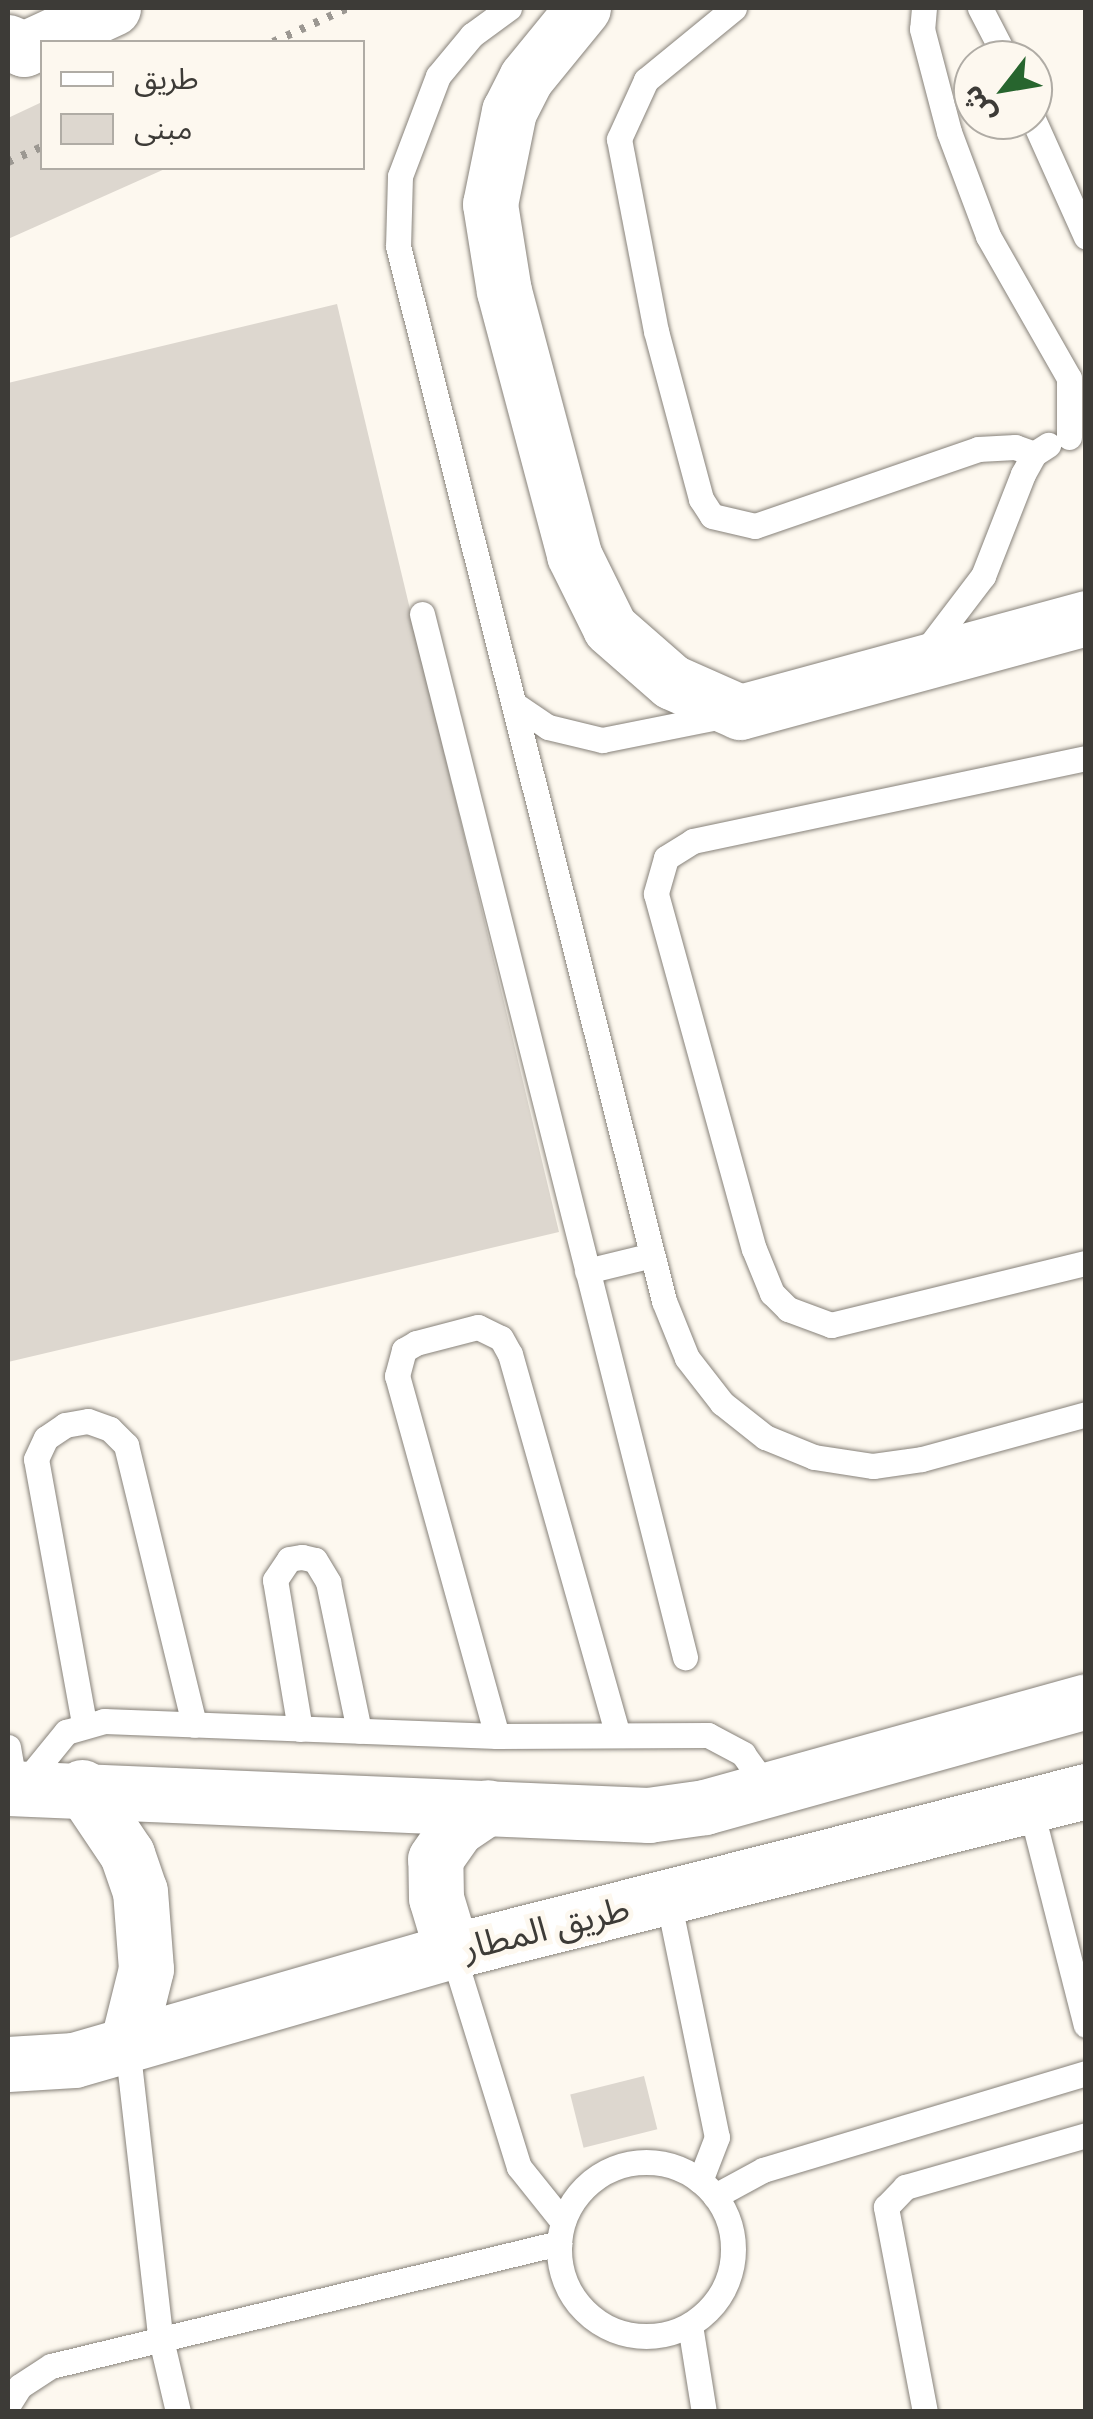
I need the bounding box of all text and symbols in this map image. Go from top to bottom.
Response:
legend [40,40,365,170]
north arrow [953,40,1053,140]
text: طريق [134,62,199,95]
text: ش [955,80,1002,129]
text: مبنى [134,112,192,145]
street label: طريق المطار [458,1887,634,1969]

